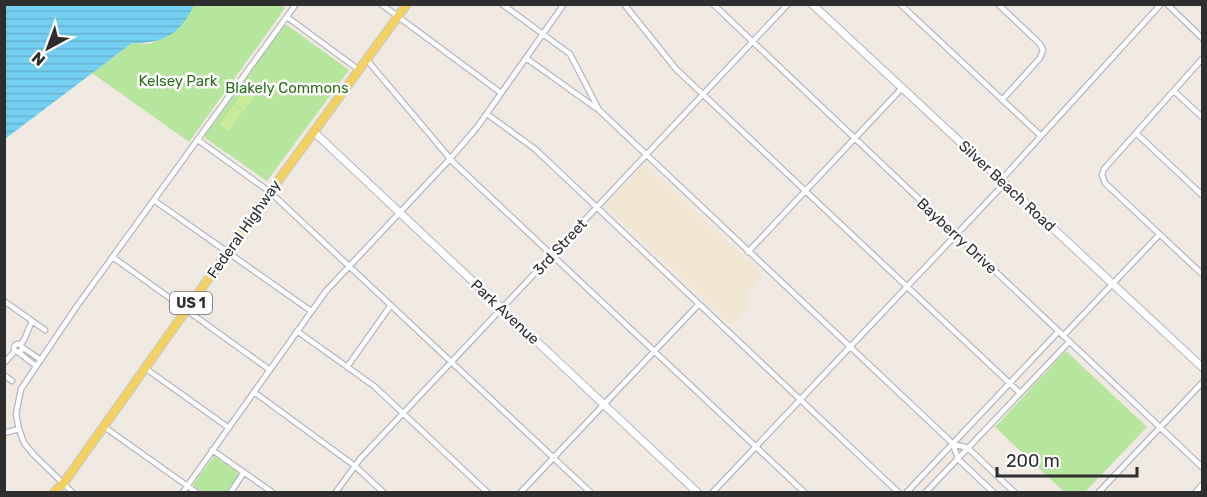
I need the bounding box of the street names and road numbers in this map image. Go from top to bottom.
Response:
street label: Silver Beach Road [955,137,1059,235]
street label: Federal Highway [203,176,285,282]
street label: Bayberry Drive [913,194,1001,278]
street label: 3rd Street [529,215,591,279]
street label: Park Avenue [467,276,543,348]
road number: US 1 [170,292,212,314]

